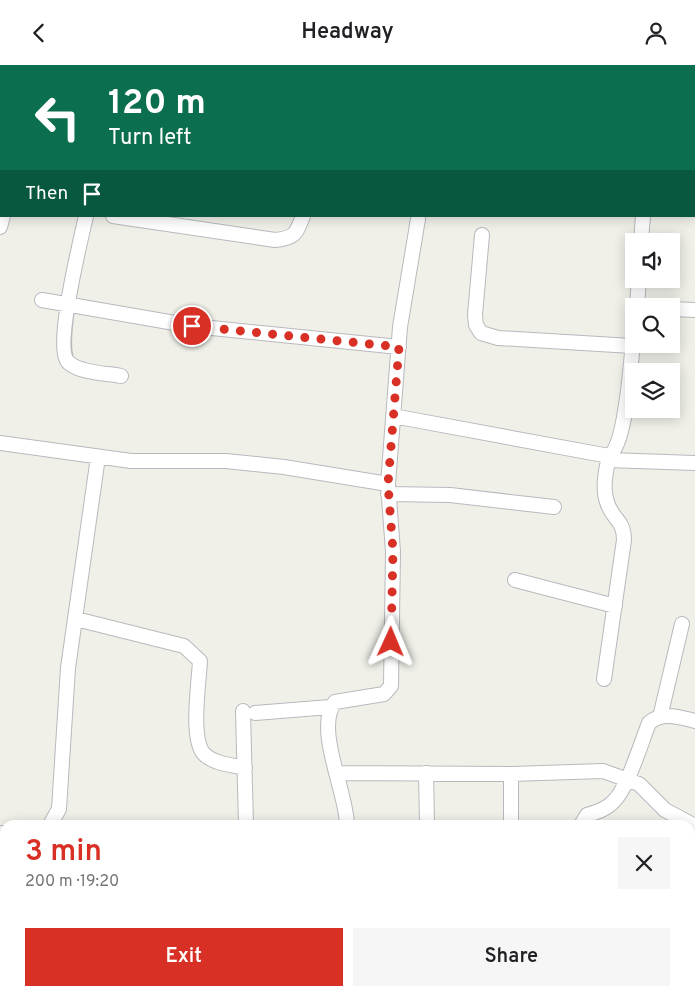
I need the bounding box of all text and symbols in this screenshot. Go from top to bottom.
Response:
icon: back [25,19,53,47]
text: Headway [301,19,394,46]
icon: person [642,19,670,47]
text: 120 m [108,82,206,126]
icon: left [25,85,90,150]
text: Turn left [108,125,191,152]
icon: arrive [78,180,106,208]
text: Then [25,182,68,206]
map controls [625,233,680,418]
button: sound [625,233,680,288]
button: search [625,298,680,353]
pin [171,305,213,347]
icon: arrive [178,312,206,340]
button: layers [625,363,680,418]
position arrow [364,615,416,667]
text: 3 min [25,834,102,871]
button: close [618,837,670,889]
text: 200 m · 19:20 [25,872,119,892]
button: Exit [25,928,343,986]
button: Share [353,928,670,986]

